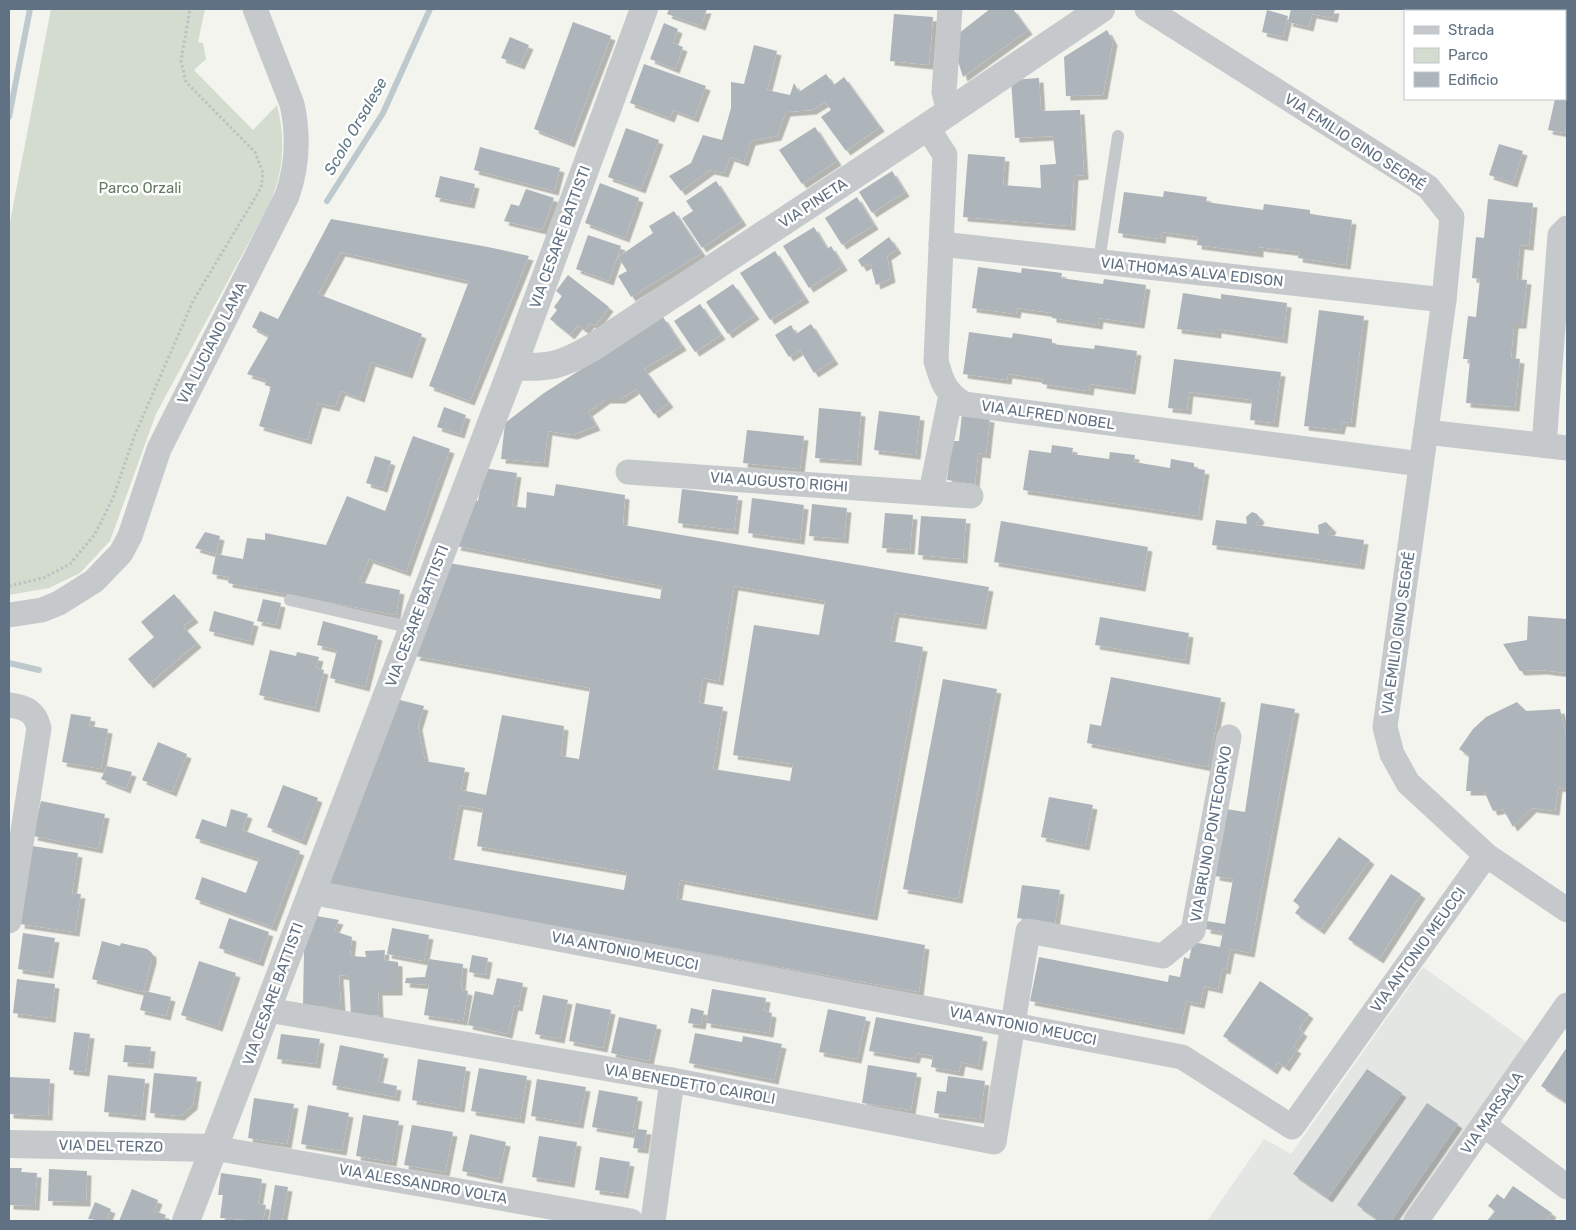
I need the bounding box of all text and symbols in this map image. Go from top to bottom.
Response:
legend [1404,10,1566,100]
text: Strada [1448,21,1494,39]
text: Parco [1448,46,1488,64]
text: Edificio [1448,71,1498,89]
water label: Scolo Orsalese [320,74,391,178]
street label: VIA EMILIO GINO SEGRÉ [1281,90,1429,194]
street label: VIA CESARE BATTISTI [526,163,594,311]
street label: VIA PINETA [775,174,851,232]
park label: Parco Orzali [99,179,181,197]
street label: VIA THOMAS ALVA EDISON [1100,253,1284,291]
street label: VIA LUCIANO LAMA [173,279,251,407]
street label: VIA ALFRED NOBEL [980,397,1117,433]
street label: VIA AUGUSTO RIGHI [709,468,849,496]
street label: VIA CESARE BATTISTI [382,543,452,689]
street label: VIA EMILIO GINO SEGRÉ [1378,550,1418,716]
street label: VIA BRUNO PONTECORVO [1187,744,1235,924]
street label: VIA ANTONIO MEUCCI [1367,884,1469,1016]
street label: VIA CESARE BATTISTI [239,920,307,1068]
street label: VIA ANTONIO MEUCCI [550,928,700,974]
street label: VIA ANTONIO MEUCCI [948,1003,1098,1049]
street label: VIA BENEDETTO CAIROLI [603,1060,777,1108]
street label: VIA MARSALA [1457,1068,1527,1158]
street label: VIA DEL TERZO [59,1136,163,1156]
street label: VIA ALESSANDRO VOLTA [337,1160,509,1208]

